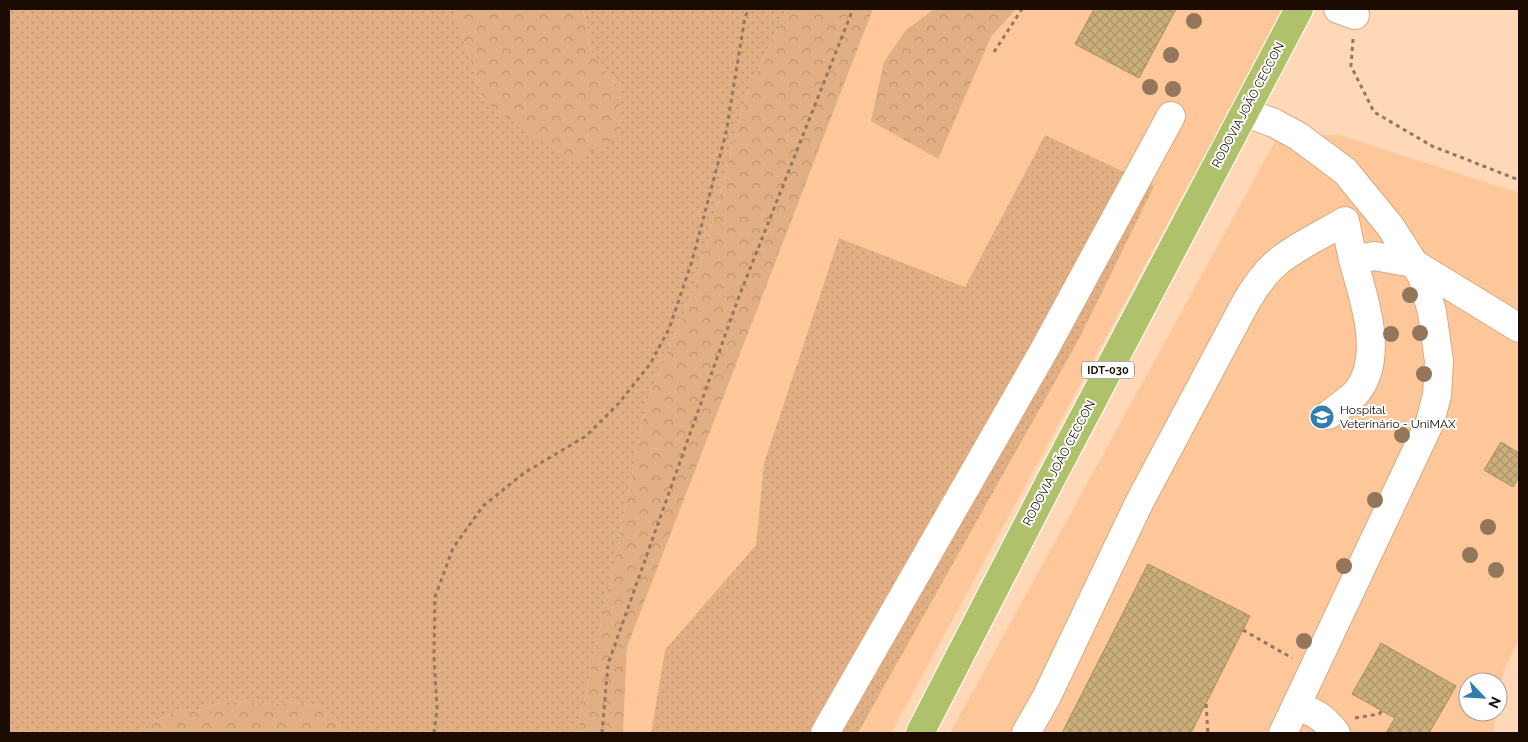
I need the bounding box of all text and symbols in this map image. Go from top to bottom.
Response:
street label: RODOVIA JOÃO CECCON [1209,40,1287,170]
road number: IDT-030 [1082,362,1134,378]
street label: RODOVIA JOÃO CECCON [1020,398,1098,528]
place label: Hospital Veterinário - UniMAX [1340,403,1456,431]
school or university icon: Hospital Veterinário - UniMAX [1309,404,1335,430]
north arrow [1458,672,1508,722]
text: N [1485,694,1504,711]

